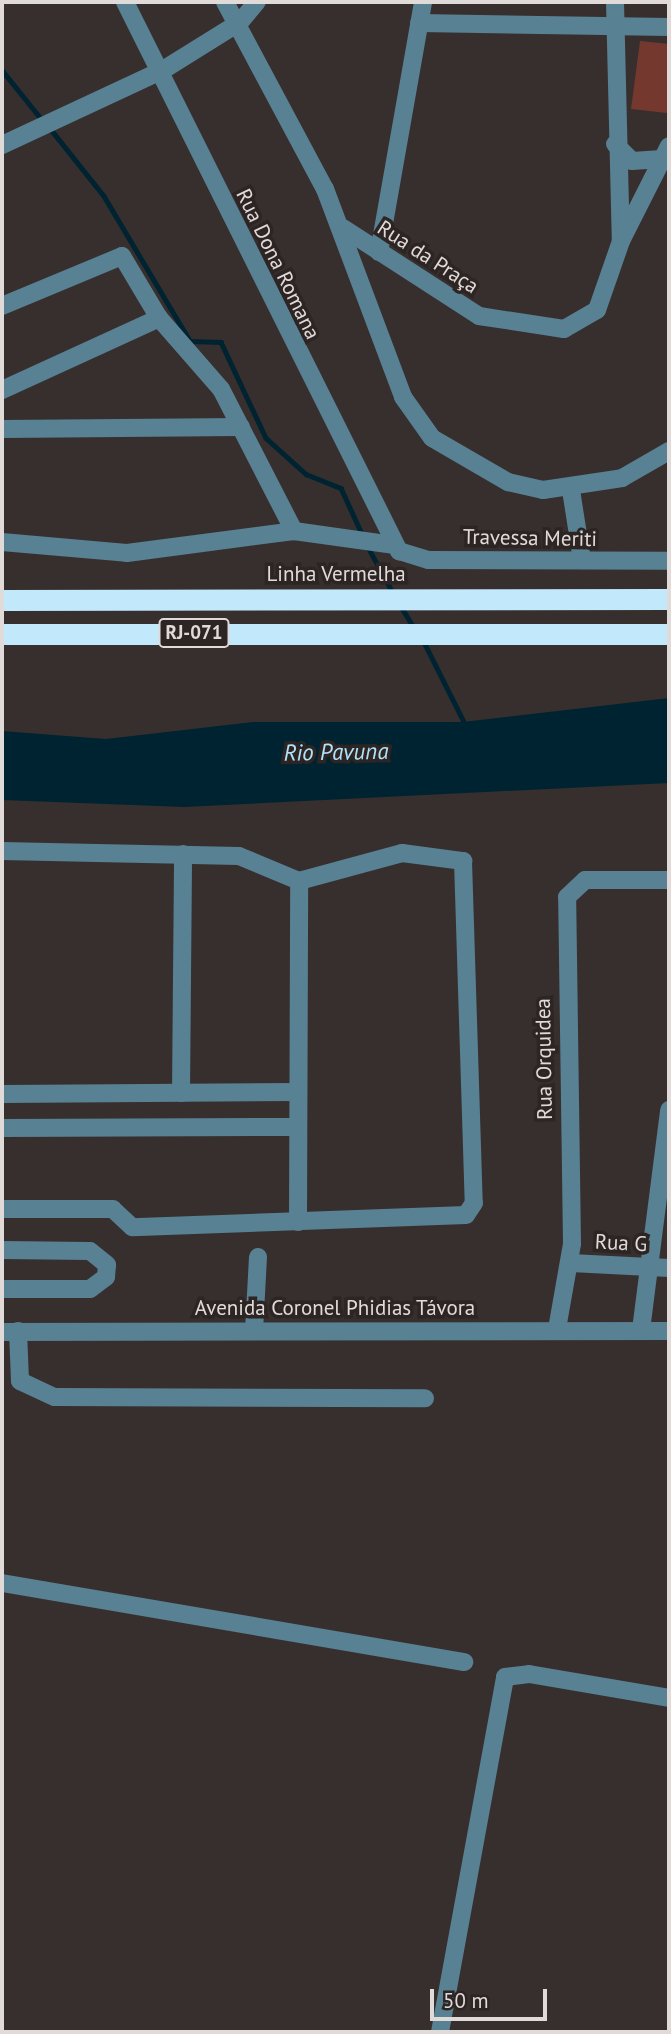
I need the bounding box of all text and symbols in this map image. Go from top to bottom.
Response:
street label: Rua Dona Romana [231,185,325,343]
street label: Rua da Praça [373,215,483,299]
street label: Travessa Meriti [463,524,597,552]
street label: Linha Vermelha [266,561,406,587]
road number: RJ-071 [157,618,231,648]
water label: Rio Pavuna [283,737,389,767]
street label: Rua Orquidea [530,998,558,1120]
street label: Rua G [594,1229,648,1257]
street label: Avenida Coronel Phidias Távora [194,1295,476,1321]
scale bar [433,1974,550,2018]
text: 50 m [443,1987,489,2014]

